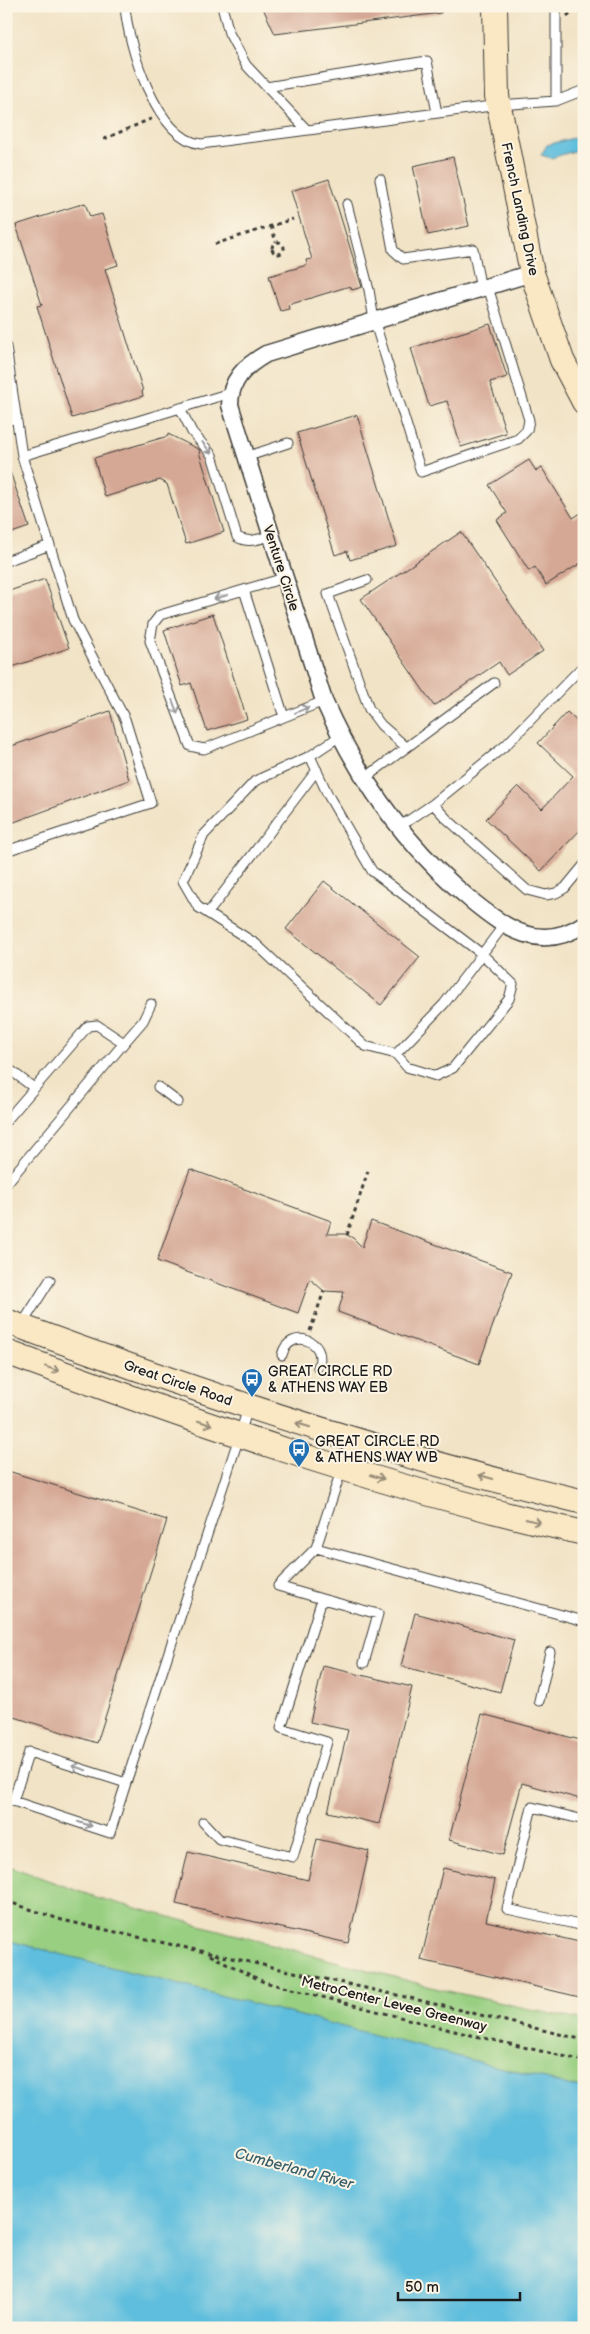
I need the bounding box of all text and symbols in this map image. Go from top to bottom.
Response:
street label: French Landing Drive [498,141,542,277]
one-way arrow [201,442,212,455]
street label: Venture Circle [259,523,303,613]
one-way arrow [213,593,229,603]
one-way arrow [171,699,180,714]
one-way arrow [294,704,309,714]
street label: Great Circle Road [121,1356,235,1410]
place label: GREAT CIRCLE RD & ATHENS WAY EB [268,1363,392,1396]
one-way arrow [44,1365,59,1374]
bus stop icon: GREAT CIRCLE RD & ATHENS WAY EB [240,1367,264,1398]
one-way arrow [197,1419,213,1428]
one-way arrow [296,1420,312,1429]
place label: GREAT CIRCLE RD & ATHENS WAY WB [315,1433,439,1466]
bus stop icon: GREAT CIRCLE RD & ATHENS WAY WB [287,1437,311,1468]
one-way arrow [478,1472,494,1482]
one-way arrow [368,1473,384,1483]
one-way arrow [525,1517,541,1526]
one-way arrow [72,1763,88,1773]
one-way arrow [76,1820,92,1830]
street label: MetroCenter Levee Greenway [299,1973,489,2035]
water label: Cumberland River [233,2144,357,2194]
scale bar [398,2269,520,2301]
text: 50 m [405,2278,439,2297]

